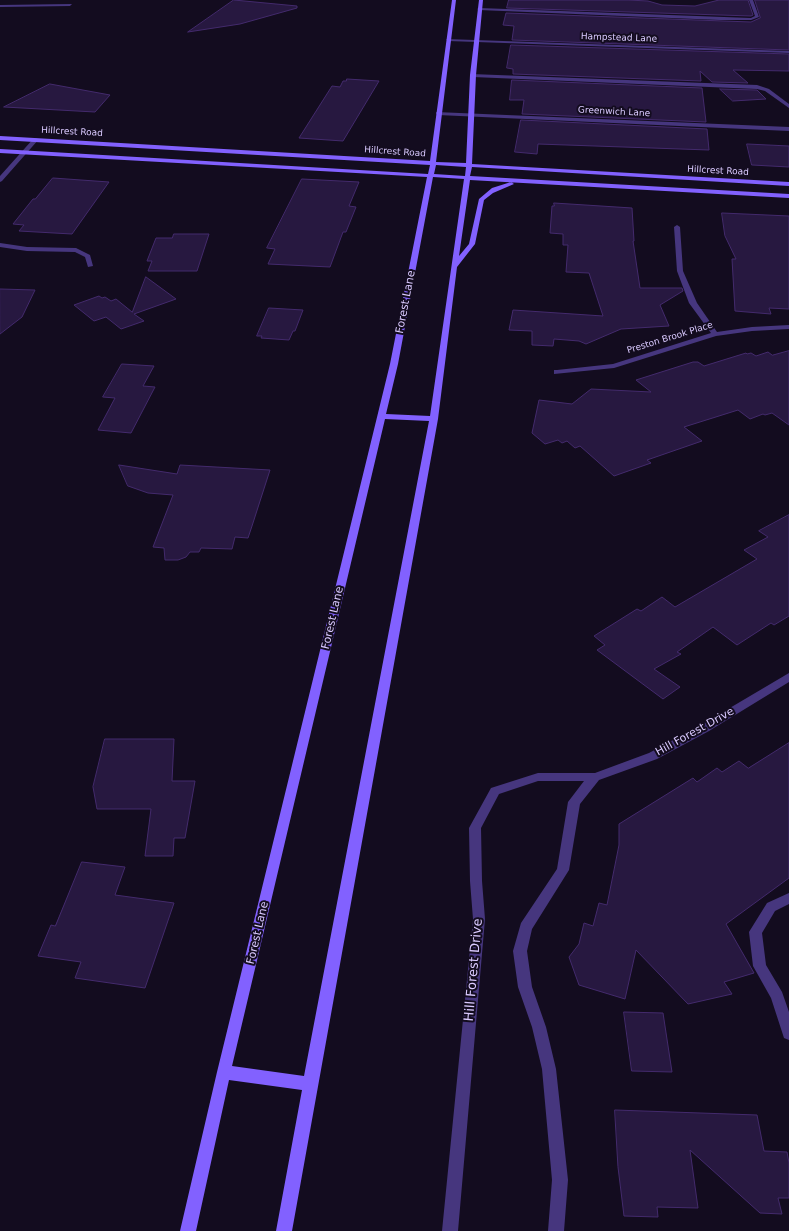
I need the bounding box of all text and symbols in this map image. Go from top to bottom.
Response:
street label: Hampstead Lane [581,31,657,45]
street label: Greenwich Lane [578,105,650,119]
street label: Hillcrest Road [41,125,103,139]
street label: Hillcrest Road [364,144,426,160]
street label: Hillcrest Road [687,164,749,178]
street label: Forest Lane [393,269,419,335]
street label: Preston Brook Place [626,320,714,356]
street label: Forest Lane [319,585,347,651]
street label: Hill Forest Drive [654,705,736,759]
street label: Forest Lane [244,900,272,966]
street label: Hill Forest Drive [462,918,486,1022]

